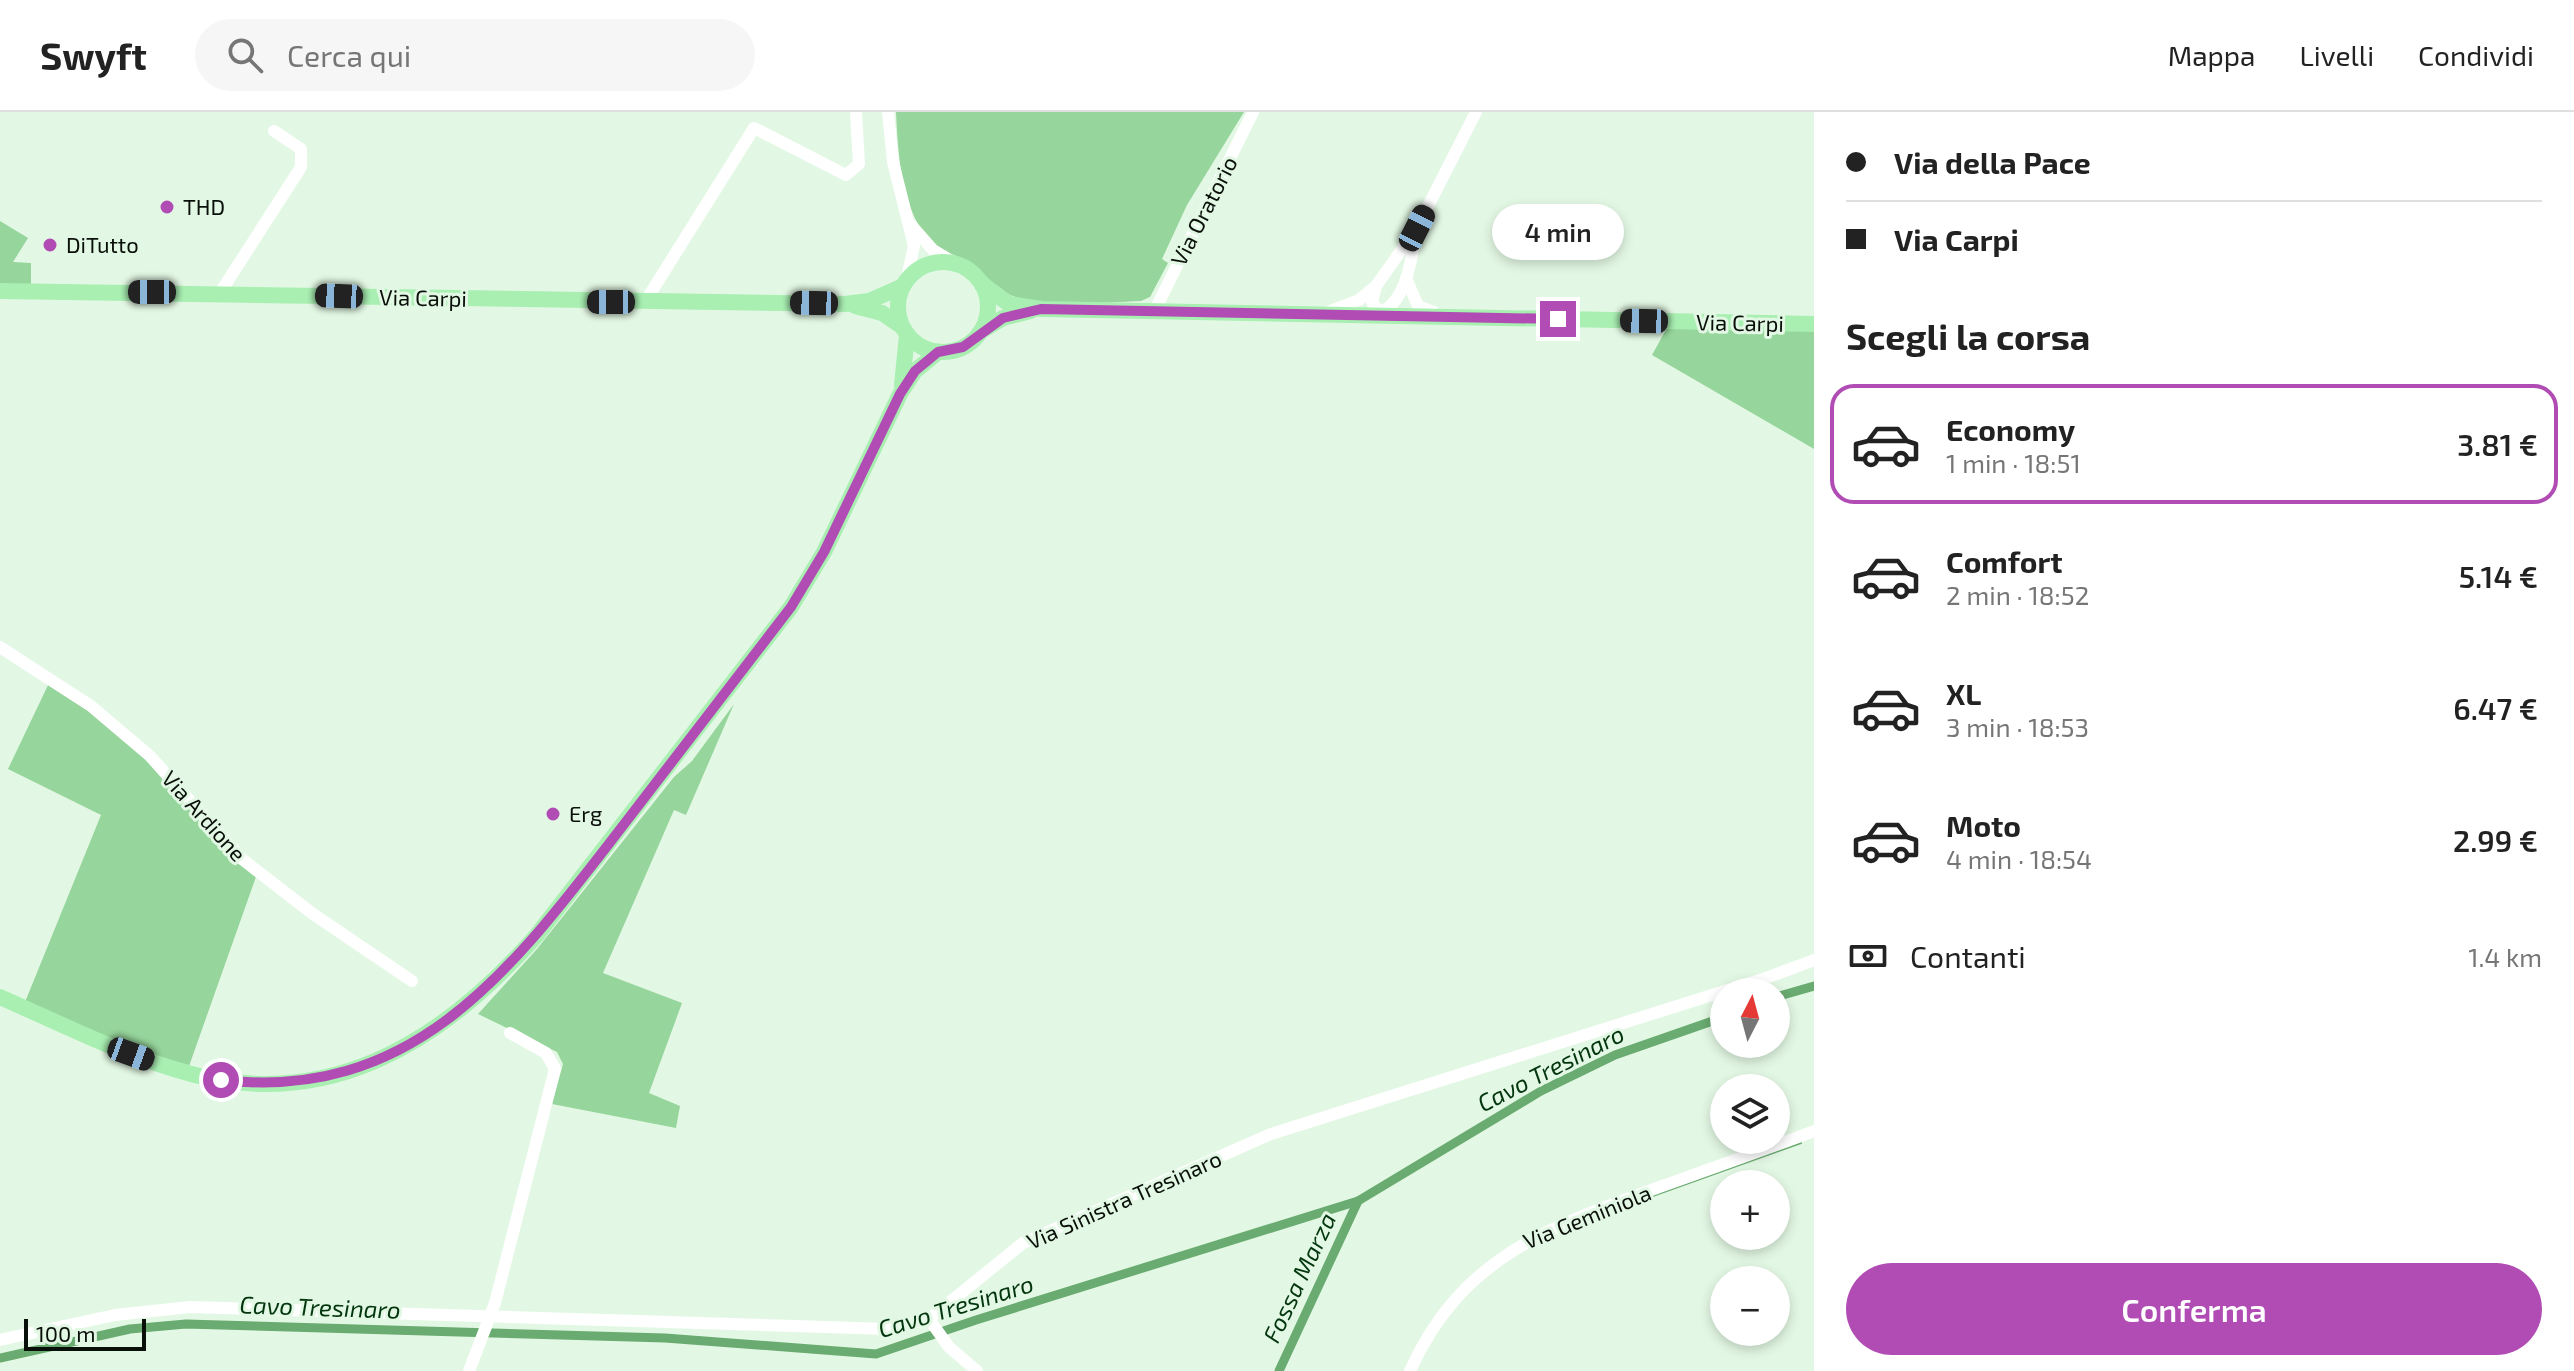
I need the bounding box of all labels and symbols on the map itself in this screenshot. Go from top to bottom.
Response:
street label: Via Oratorio [1164,152,1242,270]
place label: THD [183,193,225,219]
marker: THD [158,198,176,216]
car [1395,201,1439,255]
callout: 4 min [1492,203,1624,259]
place label: DiTutto [66,231,139,257]
marker: DiTutto [41,236,59,254]
car [128,280,176,304]
car [315,283,363,309]
street label: Via Carpi [379,283,467,311]
car [587,290,635,314]
car [790,291,838,315]
route end [1540,301,1576,337]
street label: Via Carpi [1696,308,1784,336]
car [1620,309,1668,333]
street label: Via Ardione [157,765,252,866]
place label: Erg [569,800,602,826]
marker: Erg [544,805,562,823]
north arrow [1710,978,1790,1058]
water label: Cavo Tresinaro [1472,1018,1629,1117]
car [104,1035,158,1073]
route start [203,1062,239,1098]
street label: Via Sinistra Tresinaro [1022,1144,1225,1254]
street label: Via Geminiola [1519,1179,1654,1254]
water label: Fossa Marza [1256,1208,1341,1347]
water label: Cavo Tresinaro [874,1268,1037,1343]
water label: Cavo Tresinaro [239,1289,401,1324]
scale bar [24,1315,146,1351]

